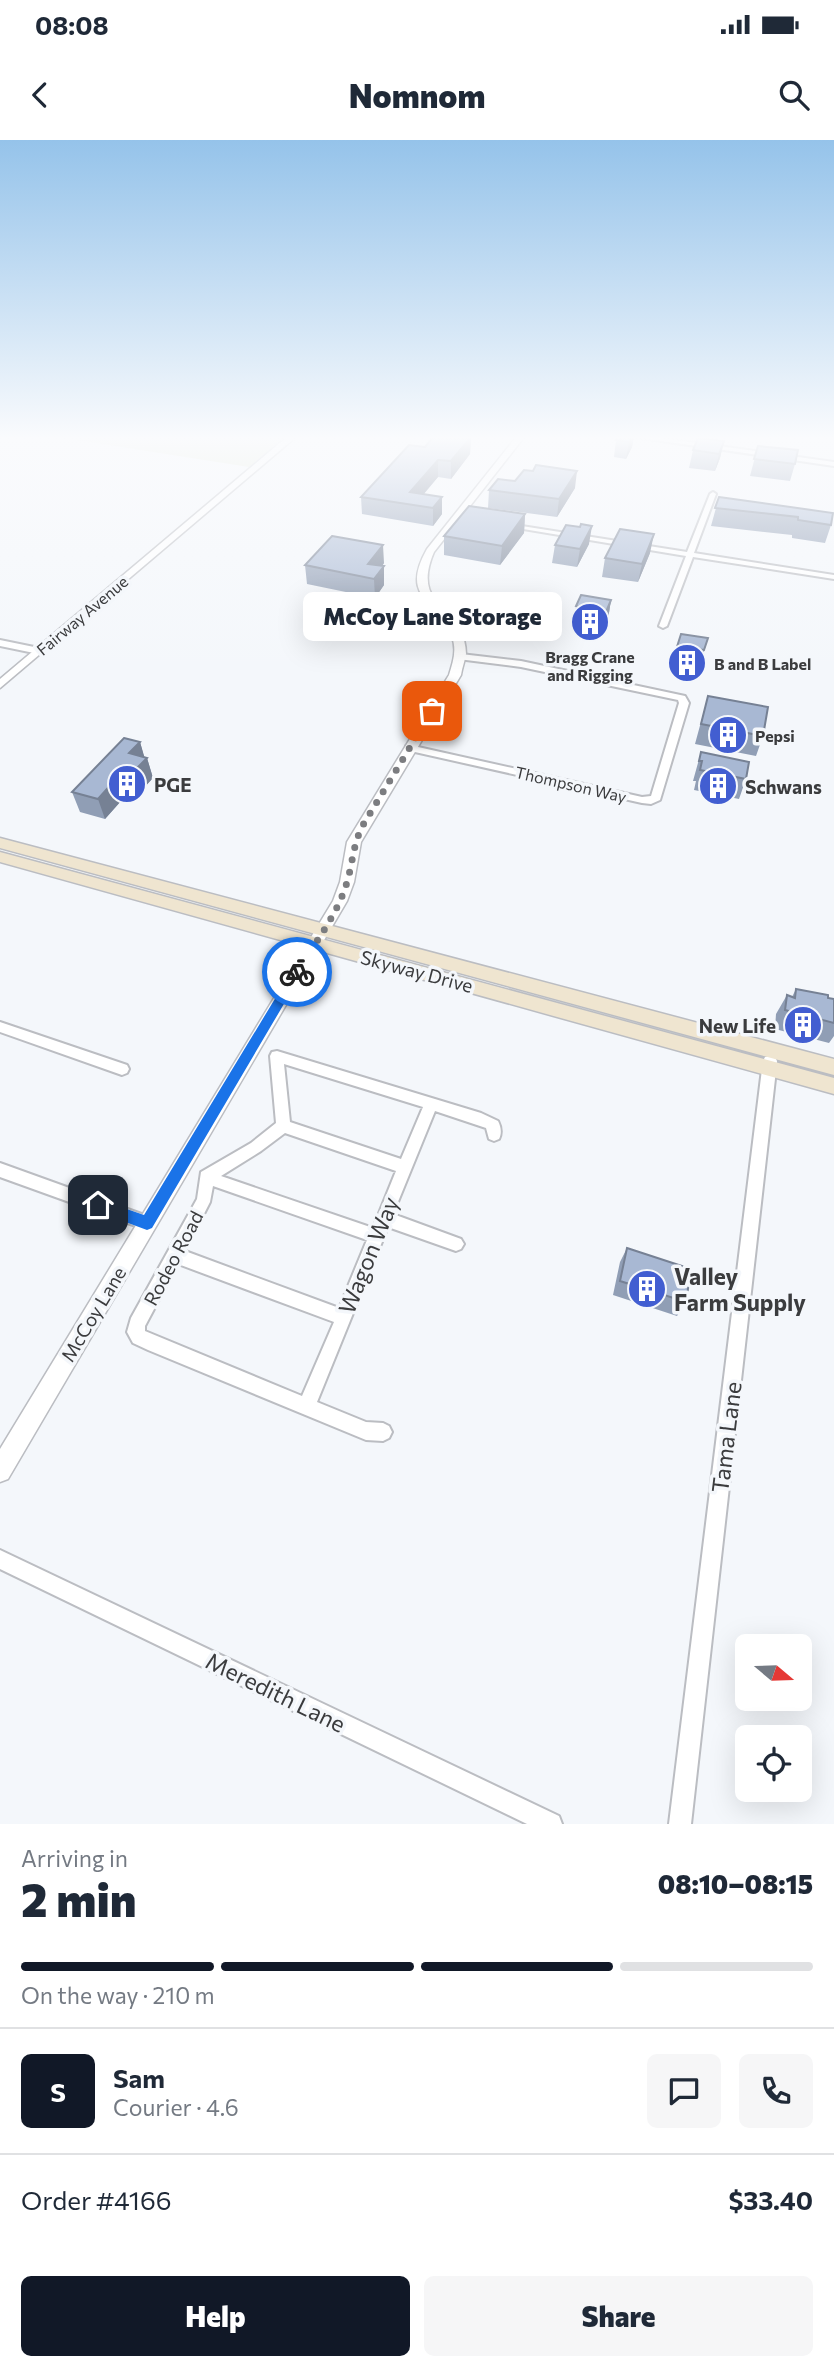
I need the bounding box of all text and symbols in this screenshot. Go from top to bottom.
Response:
text: 08:08 [35,9,109,40]
text: Nomnom [349,75,485,115]
icon: back [21,76,59,114]
icon: search [775,76,813,114]
street label: Fairway Avenue [33,571,131,659]
callout: McCoy Lane Storage [302,592,562,641]
building icon: Bragg Crane and Rigging [569,601,611,643]
text: McCoy Lane Storage [323,602,542,630]
building icon: B and B Label [666,642,708,684]
place label: Bragg Crane and Rigging [545,647,635,684]
place label: B and B Label [714,654,811,673]
pin [402,681,462,741]
icon: bag [413,692,451,730]
building icon: Pepsi [707,714,749,756]
place label: Pepsi [755,726,795,745]
street label: Thompson Way [514,762,628,806]
building icon: PGE [106,763,148,805]
building icon: Schwans [697,765,739,807]
place label: PGE [154,773,192,796]
place label: Schwans [745,775,822,798]
courier [262,937,332,1007]
street label: Skyway Drive [358,945,476,997]
icon: bike [278,953,316,991]
building icon: New Life [782,1004,824,1046]
place label: New Life [699,1014,776,1037]
pin [68,1175,128,1235]
icon: home [79,1186,117,1224]
street label: Wagon Way [332,1192,404,1318]
street label: Rodeo Road [138,1207,208,1309]
street label: McCoy Lane [56,1262,130,1366]
place label: Valley Farm Supply [674,1262,806,1316]
building icon: Valley Farm Supply [626,1268,668,1310]
street label: Tama Lane [705,1380,747,1494]
north arrow [735,1634,812,1712]
map controls [735,1634,812,1802]
street label: Meredith Lane [202,1646,350,1738]
button: locate [735,1725,812,1802]
text: Arriving in [21,1844,128,1872]
text: 08:10–08:15 [658,1868,813,1899]
text: 2 min [21,1870,137,1926]
text: On the way · 210 m [21,1981,215,2009]
button: chat [647,2054,721,2128]
button: phone [739,2054,813,2128]
text: Sam [113,2062,165,2093]
text: S [50,2076,66,2107]
text: Courier · 4.6 [113,2093,239,2121]
text: Order #4166 [21,2184,172,2215]
text: $33.40 [728,2184,813,2215]
button: Help [21,2276,410,2356]
button: Share [424,2276,813,2356]

